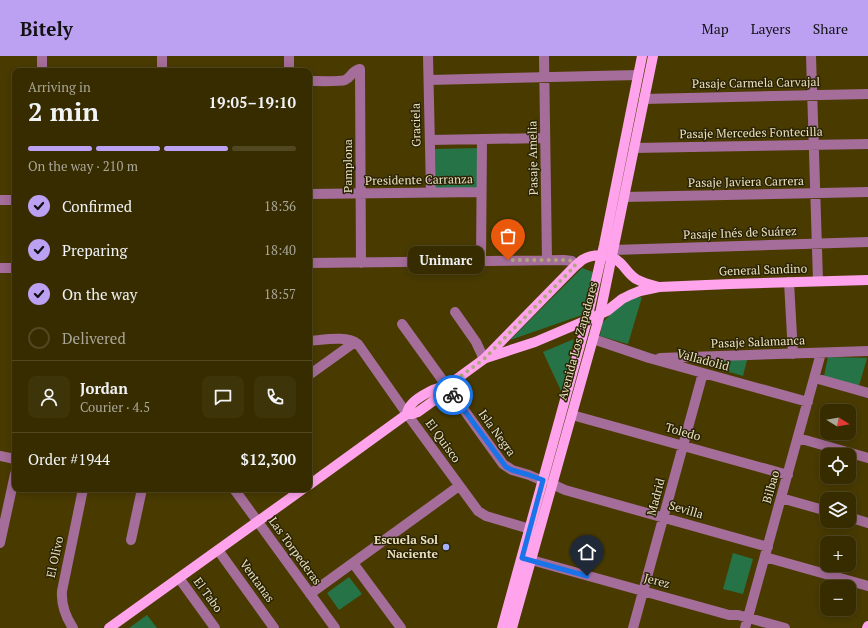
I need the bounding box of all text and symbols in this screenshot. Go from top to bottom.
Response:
text: Bitely [20,16,73,41]
text: Map [702,19,729,38]
text: Layers [751,19,791,38]
text: Share [813,19,848,38]
street label: Pasaje Carmela Carvajal [692,74,821,91]
text: Arriving in [28,78,91,96]
text: 19:05–19:10 [209,92,296,112]
text: 2 min [28,94,99,128]
street label: Graciela [408,103,423,147]
street label: Pasaje Amelia [524,121,541,195]
street label: Pasaje Mercedes Fontecilla [679,124,823,141]
street label: Pamplona [340,139,355,193]
text: On the way · 210 m [28,157,138,175]
street label: Presidente Carranza [365,171,473,188]
street label: Pasaje Javiera Carrera [688,173,804,190]
icon: check [28,195,50,217]
text: Confirmed [62,196,132,216]
text: 18:36 [264,197,296,215]
pin [491,219,525,260]
street label: Pasaje Inés de Suárez [683,223,797,242]
icon: bag [497,225,519,247]
icon: check [28,239,50,261]
text: Preparing [62,240,127,260]
text: 18:40 [264,241,296,259]
callout: Unimarc [408,246,484,274]
text: Unimarc [419,251,473,269]
street label: General Sandino [719,260,808,279]
street label: Avenida Los Zapadores [554,280,601,402]
icon: check [28,283,50,305]
text: On the way [62,284,137,304]
text: 18:57 [264,285,296,303]
text: Delivered [62,328,126,348]
street label: Pasaje Salamanca [711,332,805,351]
street label: Valladolid [675,345,731,374]
courier [433,375,473,415]
button: person [28,376,70,418]
button: chat [202,376,244,418]
button: phone [254,376,296,418]
text: Jordan [80,378,128,398]
icon: bike [442,384,464,406]
text: Courier · 4.5 [80,398,150,416]
north arrow [820,404,856,440]
map controls [820,404,856,616]
street label: Isla Negra [476,407,519,459]
street label: El Quisco [423,416,464,466]
street label: Toledo [664,419,703,444]
button: locate [820,448,856,484]
text: Order #1944 [28,449,110,469]
text: $12,300 [241,449,296,469]
street label: Bilbao [759,468,782,505]
street label: Madrid [643,476,668,517]
button: layers [820,492,856,528]
street label: Sevilla [667,497,705,522]
street label: Las Torpederas [266,514,325,588]
place label: Escuela Sol Naciente [374,532,439,561]
street label: El Olivo [43,534,66,579]
pin [570,535,604,576]
button: + [820,536,856,572]
icon: home [576,541,598,563]
marker: Escuela Sol Naciente [441,542,451,552]
street label: Ventanas [237,556,278,605]
street label: Jerez [642,570,672,591]
street label: El Tabo [191,574,226,616]
button: − [820,580,856,616]

